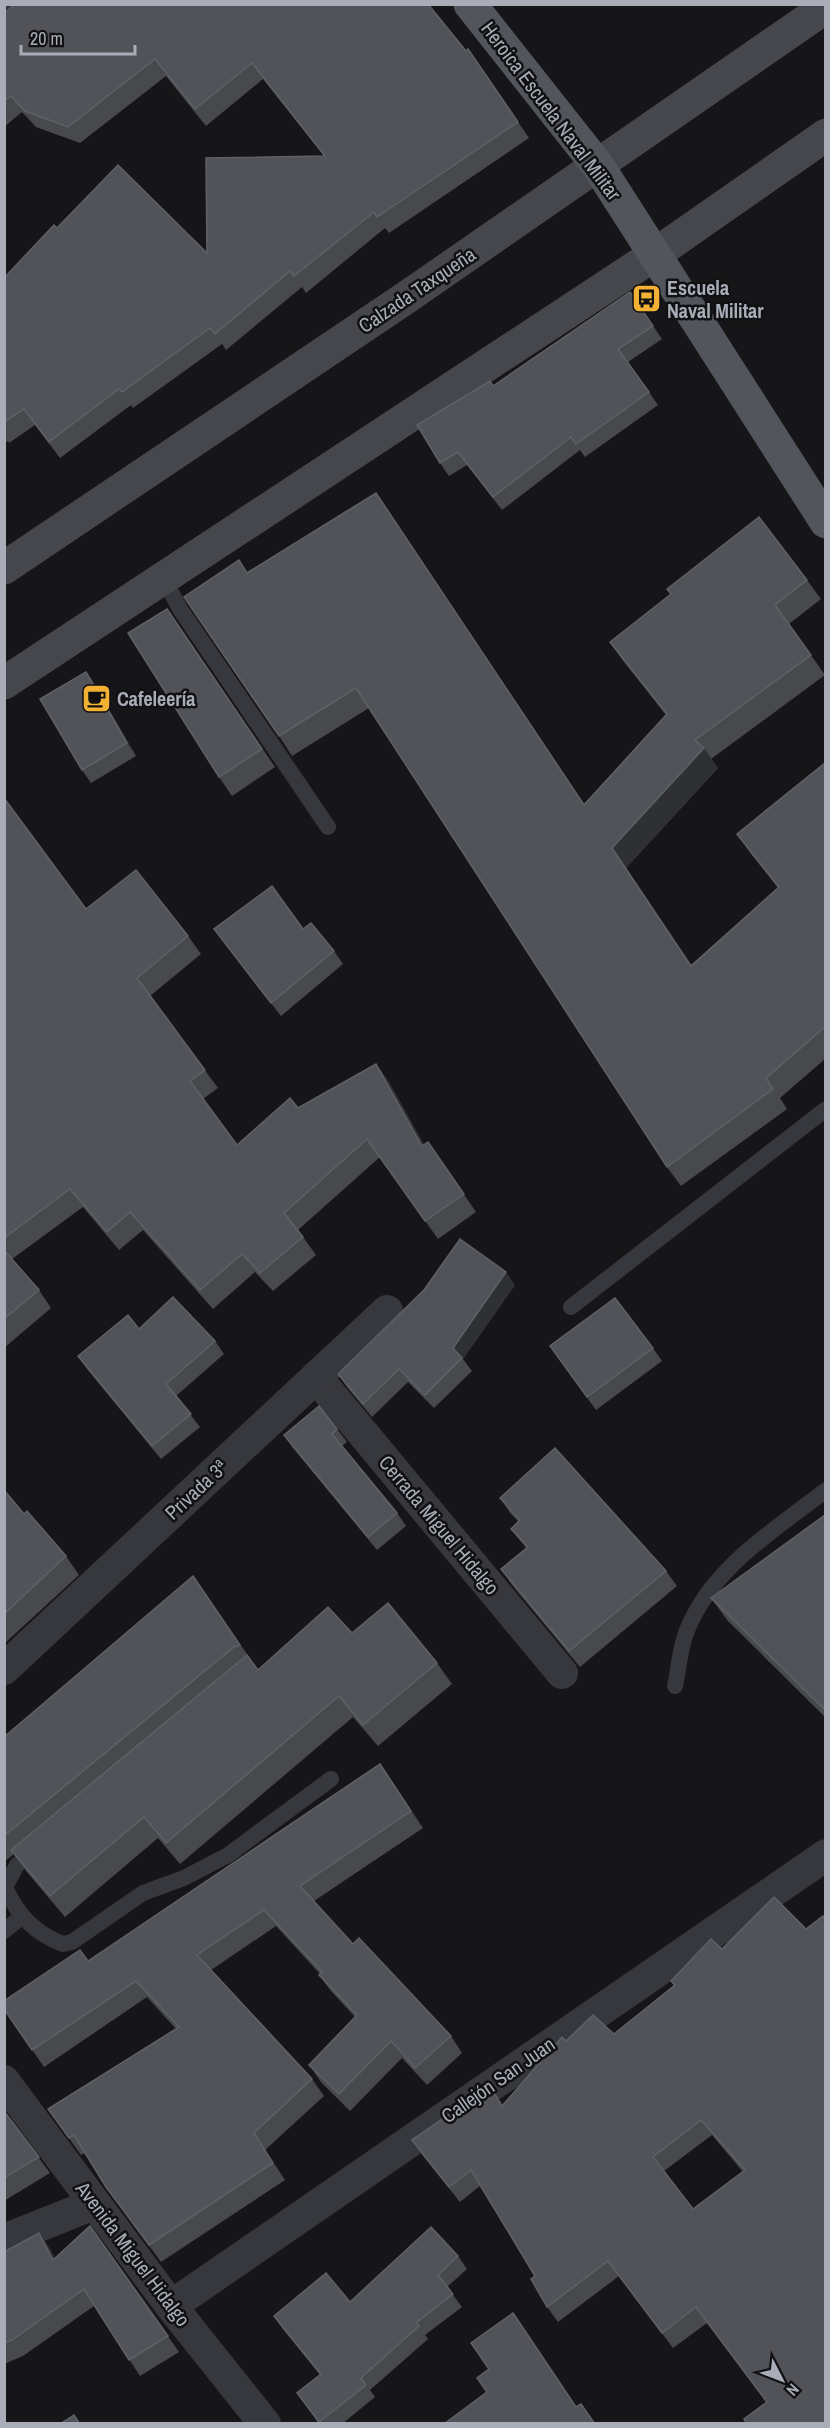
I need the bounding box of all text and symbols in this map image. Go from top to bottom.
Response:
street label: Heroica Escuela Naval Militar [475,16,628,206]
scale bar [21,18,135,56]
text: 20 m [30,26,63,51]
street label: Calzada Taxqueña [353,240,481,339]
place label: Escuela Naval Militar [667,274,764,324]
bus stop icon: Escuela Naval Militar [630,283,662,315]
cafe icon: Cafeleería [80,683,112,715]
place label: Cafeleería [117,685,195,712]
street label: Cerrada Miguel Hidalgo [373,1449,506,1600]
street label: Privada 3ª [159,1454,233,1526]
street label: Callejón San Juan [435,2030,560,2129]
street label: Avenida Miguel Hidalgo [69,2175,197,2332]
north arrow [752,2350,812,2410]
text: N [782,2379,804,2401]

